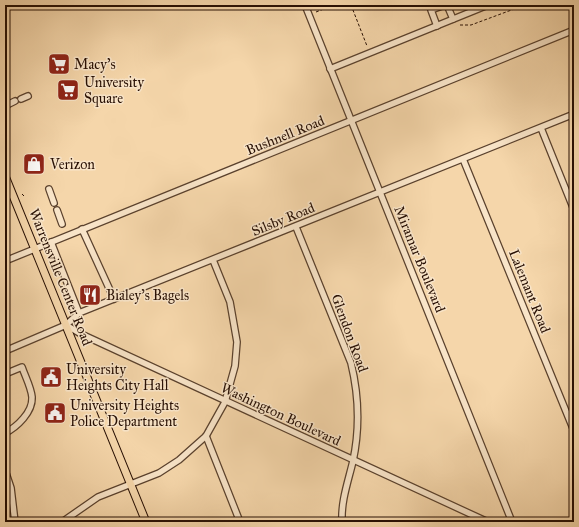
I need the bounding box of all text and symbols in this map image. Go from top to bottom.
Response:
supermarket icon: Macy's [46,51,72,77]
place label: Macy's [74,56,116,73]
place label: University Square [84,74,144,108]
supermarket icon: University Square [55,77,81,103]
street label: Bushnell Road [243,112,327,159]
shop icon: Verizon [21,151,47,177]
place label: Verizon [49,156,95,173]
street label: Silsby Road [249,199,317,240]
street label: Miramar Boulevard [390,203,449,315]
street label: Warrensville Center Road [25,206,96,348]
street label: Lalemant Road [505,247,554,336]
restaurant icon: Bialey's Bagels [77,282,103,308]
place label: Bialey's Bagels [106,287,189,304]
street label: Glendon Road [328,292,372,375]
place label: University Heights City Hall [66,361,169,394]
public building icon: University Heights City Hall [38,364,64,390]
street label: Washington Boulevard [218,379,343,450]
place label: University Heights Police Department [70,397,179,430]
public building icon: University Heights Police Department [42,400,68,426]

